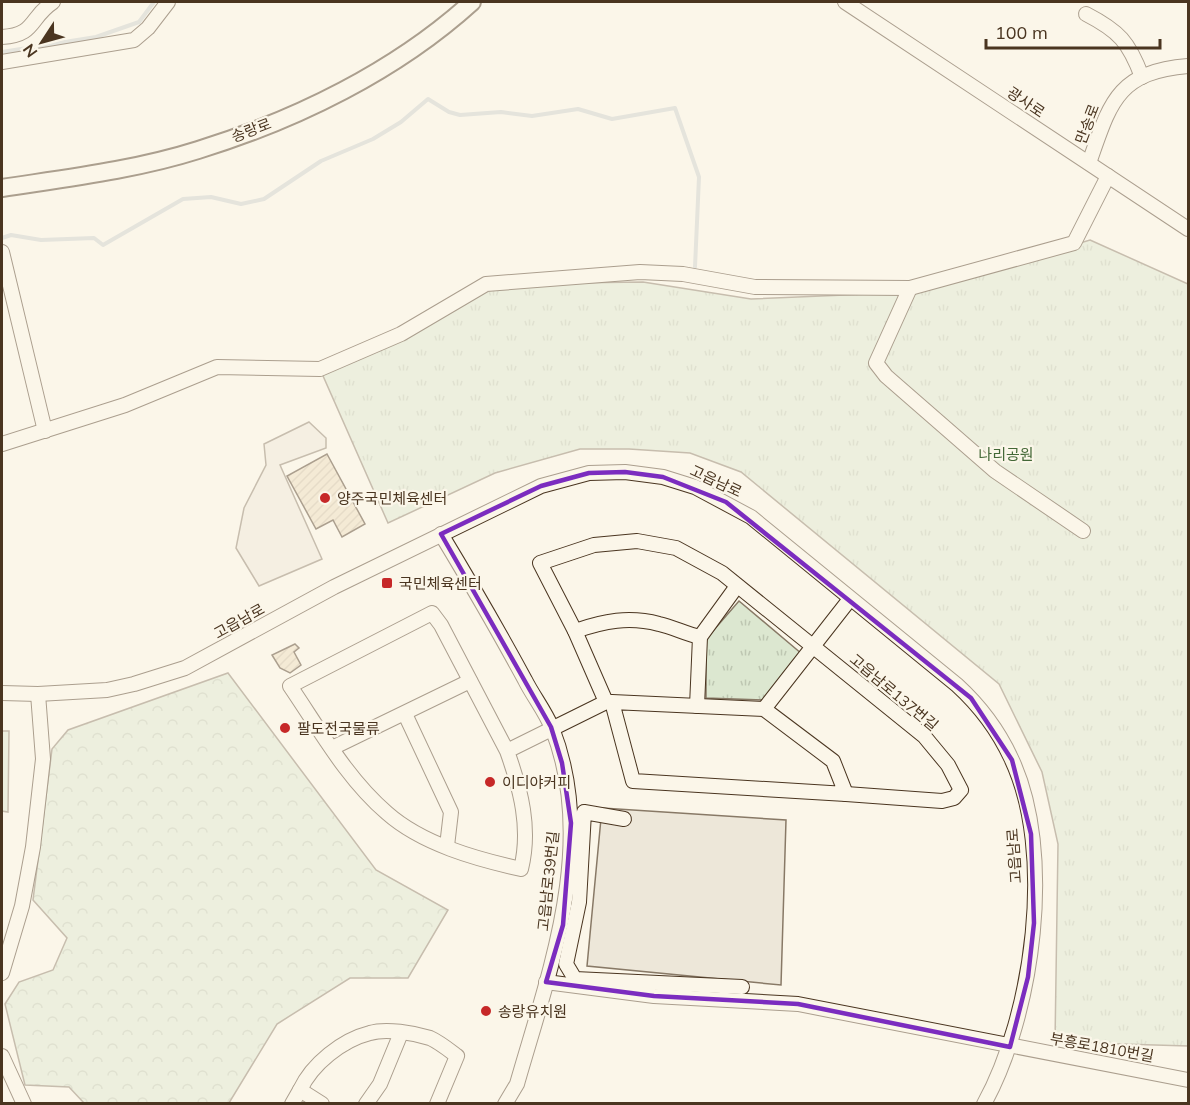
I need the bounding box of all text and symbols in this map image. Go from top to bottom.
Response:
north arrow [12,12,72,72]
scale bar [986,12,1160,50]
text: 100 m [995,21,1048,44]
text: N [18,40,42,62]
street label: 광사로 [1004,83,1048,121]
street label: 만송로 [1071,101,1103,147]
street label: 송랑로 [228,114,274,146]
park label: 나리공원 [978,445,1034,464]
street label: 고읍남로 [687,461,745,501]
place label: 양주국민체육센터 [337,489,447,508]
marker: 양주국민체육센터 [318,491,332,505]
place label: 국민체육센터 [399,574,482,593]
marker: 국민체육센터 [380,576,394,590]
street label: 고읍남로 [210,599,268,643]
street label: 고읍남로137번길 [846,649,942,735]
place label: 팔도전국물류 [297,719,380,738]
marker: 팔도전국물류 [278,721,292,735]
place label: 이디야커피 [502,773,571,792]
marker: 이디야커피 [483,775,497,789]
street label: 고읍남로 [1003,828,1025,884]
street label: 고읍남로39번길 [533,830,563,932]
place label: 송랑유치원 [498,1002,567,1021]
marker: 송랑유치원 [479,1004,493,1018]
street label: 부흥로1810번길 [1049,1029,1155,1065]

